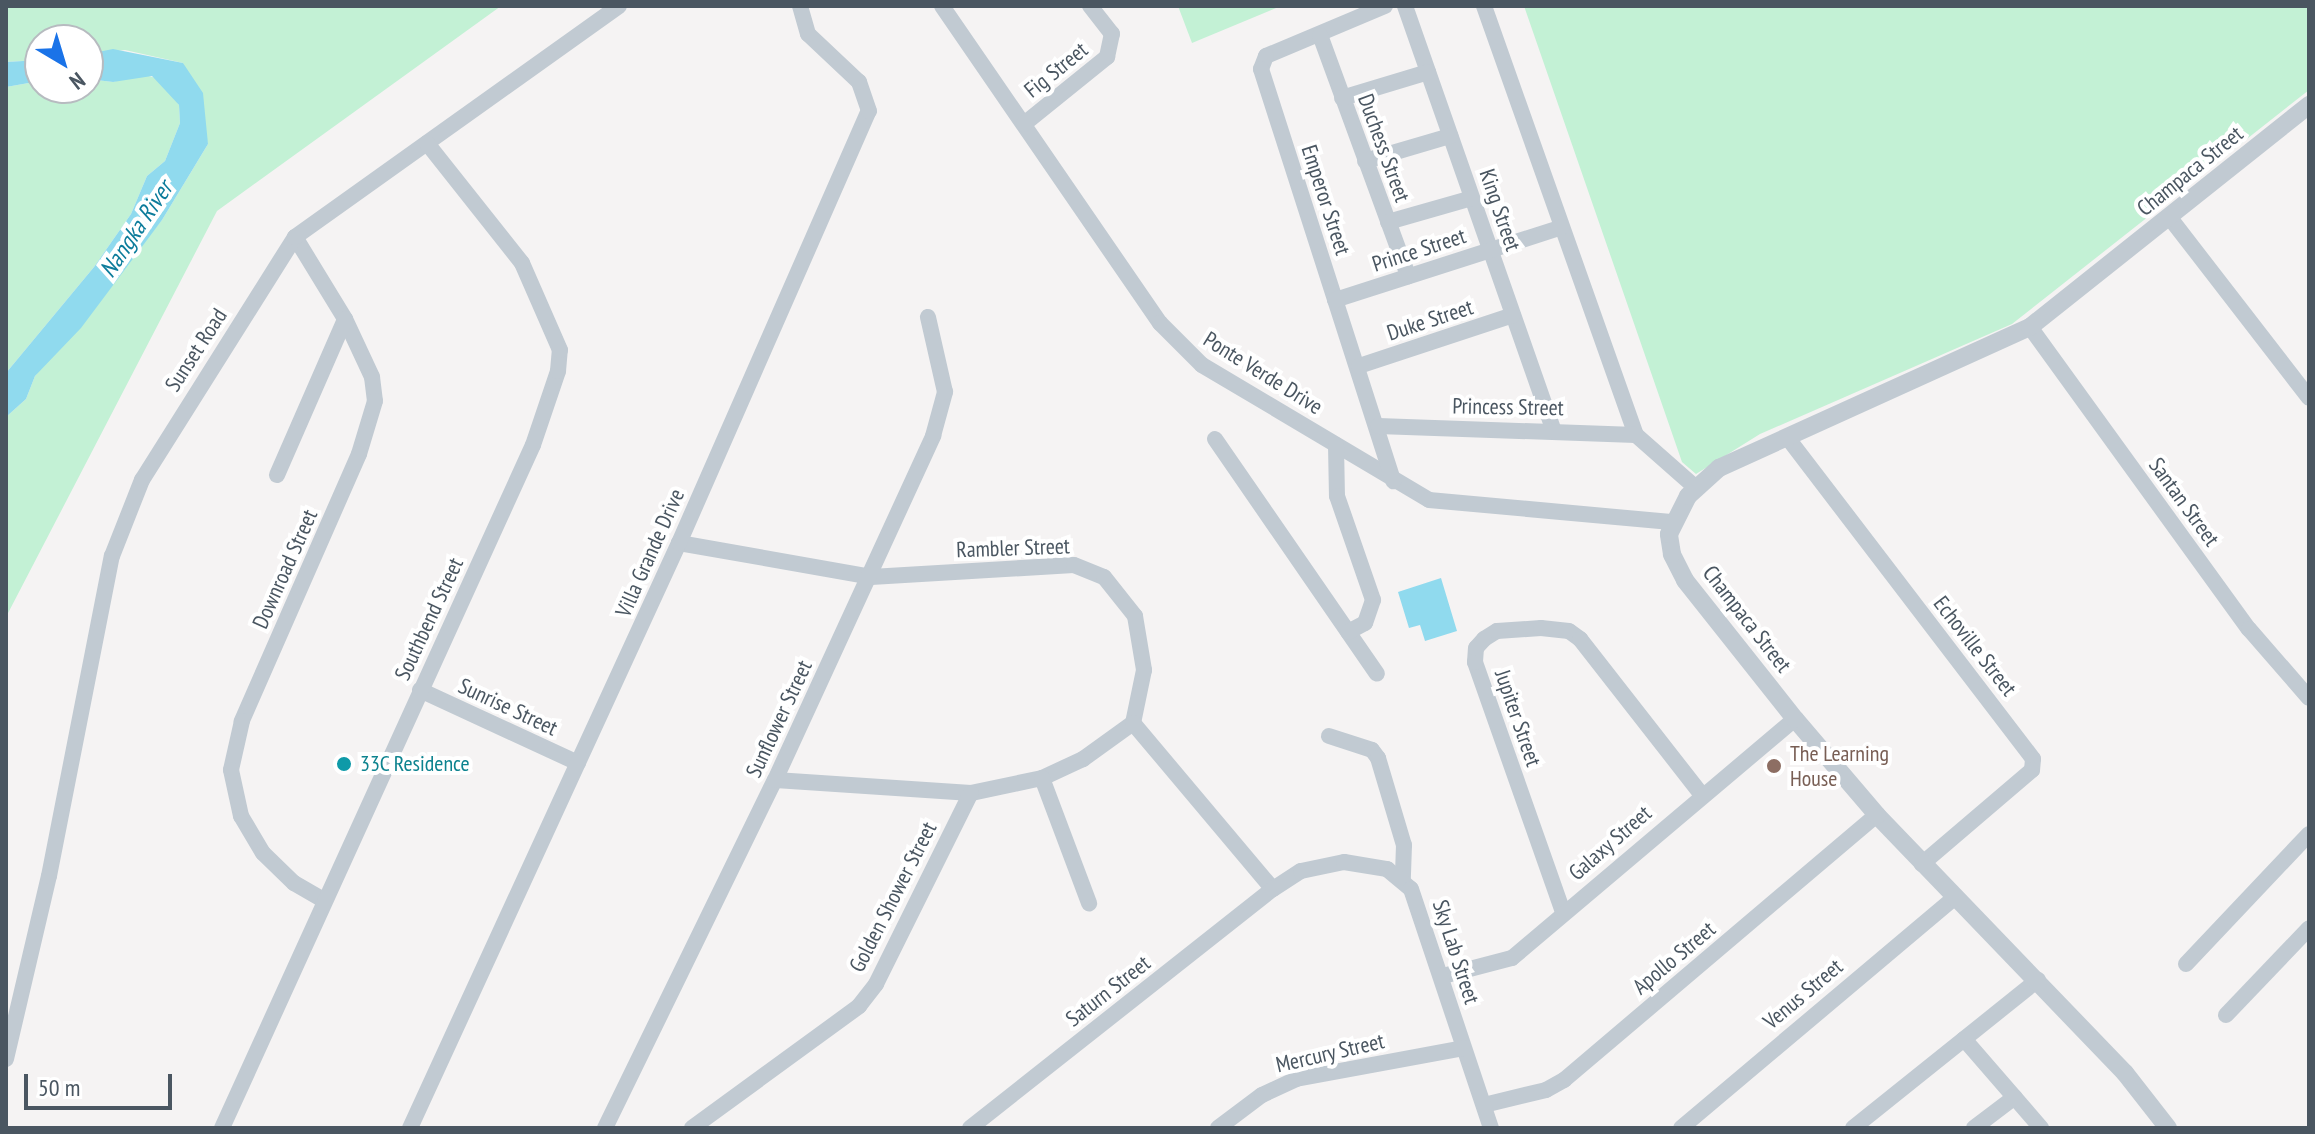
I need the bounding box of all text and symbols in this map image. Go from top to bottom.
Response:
north arrow [24,24,104,104]
street label: Fig Street [1019,37,1093,103]
text: N [64,67,91,96]
street label: Duchess Street [1352,90,1416,206]
street label: Champaca Street [2132,120,2248,222]
street label: Emperor Street [1296,142,1356,258]
street label: King Street [1474,166,1526,254]
water label: Nangka River [93,175,179,283]
street label: Prince Street [1369,223,1469,277]
street label: Duke Street [1384,294,1476,346]
street label: Sunset Road [159,304,233,396]
street label: Ponte Verde Drive [1199,326,1327,420]
street label: Princess Street [1452,393,1564,421]
street label: Santan Street [2143,453,2225,551]
street label: Villa Grande Drive [610,485,690,621]
street label: Downroad Street [247,505,323,633]
street label: Rambler Street [956,533,1070,563]
street label: Southbend Street [389,554,469,684]
street label: Champaca Street [1697,560,1797,678]
street label: Echoville Street [1928,591,2022,701]
street label: Sunflower Street [740,656,818,782]
street label: Jupiter Street [1489,666,1547,770]
street label: Sunrise Street [454,673,562,741]
place label: The Learning House [1790,740,1889,792]
place label: 33C Residence [360,751,470,777]
marker: 33C Residence [335,755,353,773]
marker: The Learning House [1765,757,1783,775]
street label: Galaxy Street [1563,800,1657,886]
street label: Golden Shower Street [844,818,942,976]
street label: Sky Lab Street [1427,896,1485,1008]
street label: Apollo Street [1627,916,1721,1000]
street label: Saturn Street [1061,950,1155,1032]
street label: Venus Street [1758,953,1848,1035]
street label: Mercury Street [1273,1028,1387,1078]
scale bar [28,1058,176,1108]
text: 50 m [38,1072,80,1103]

